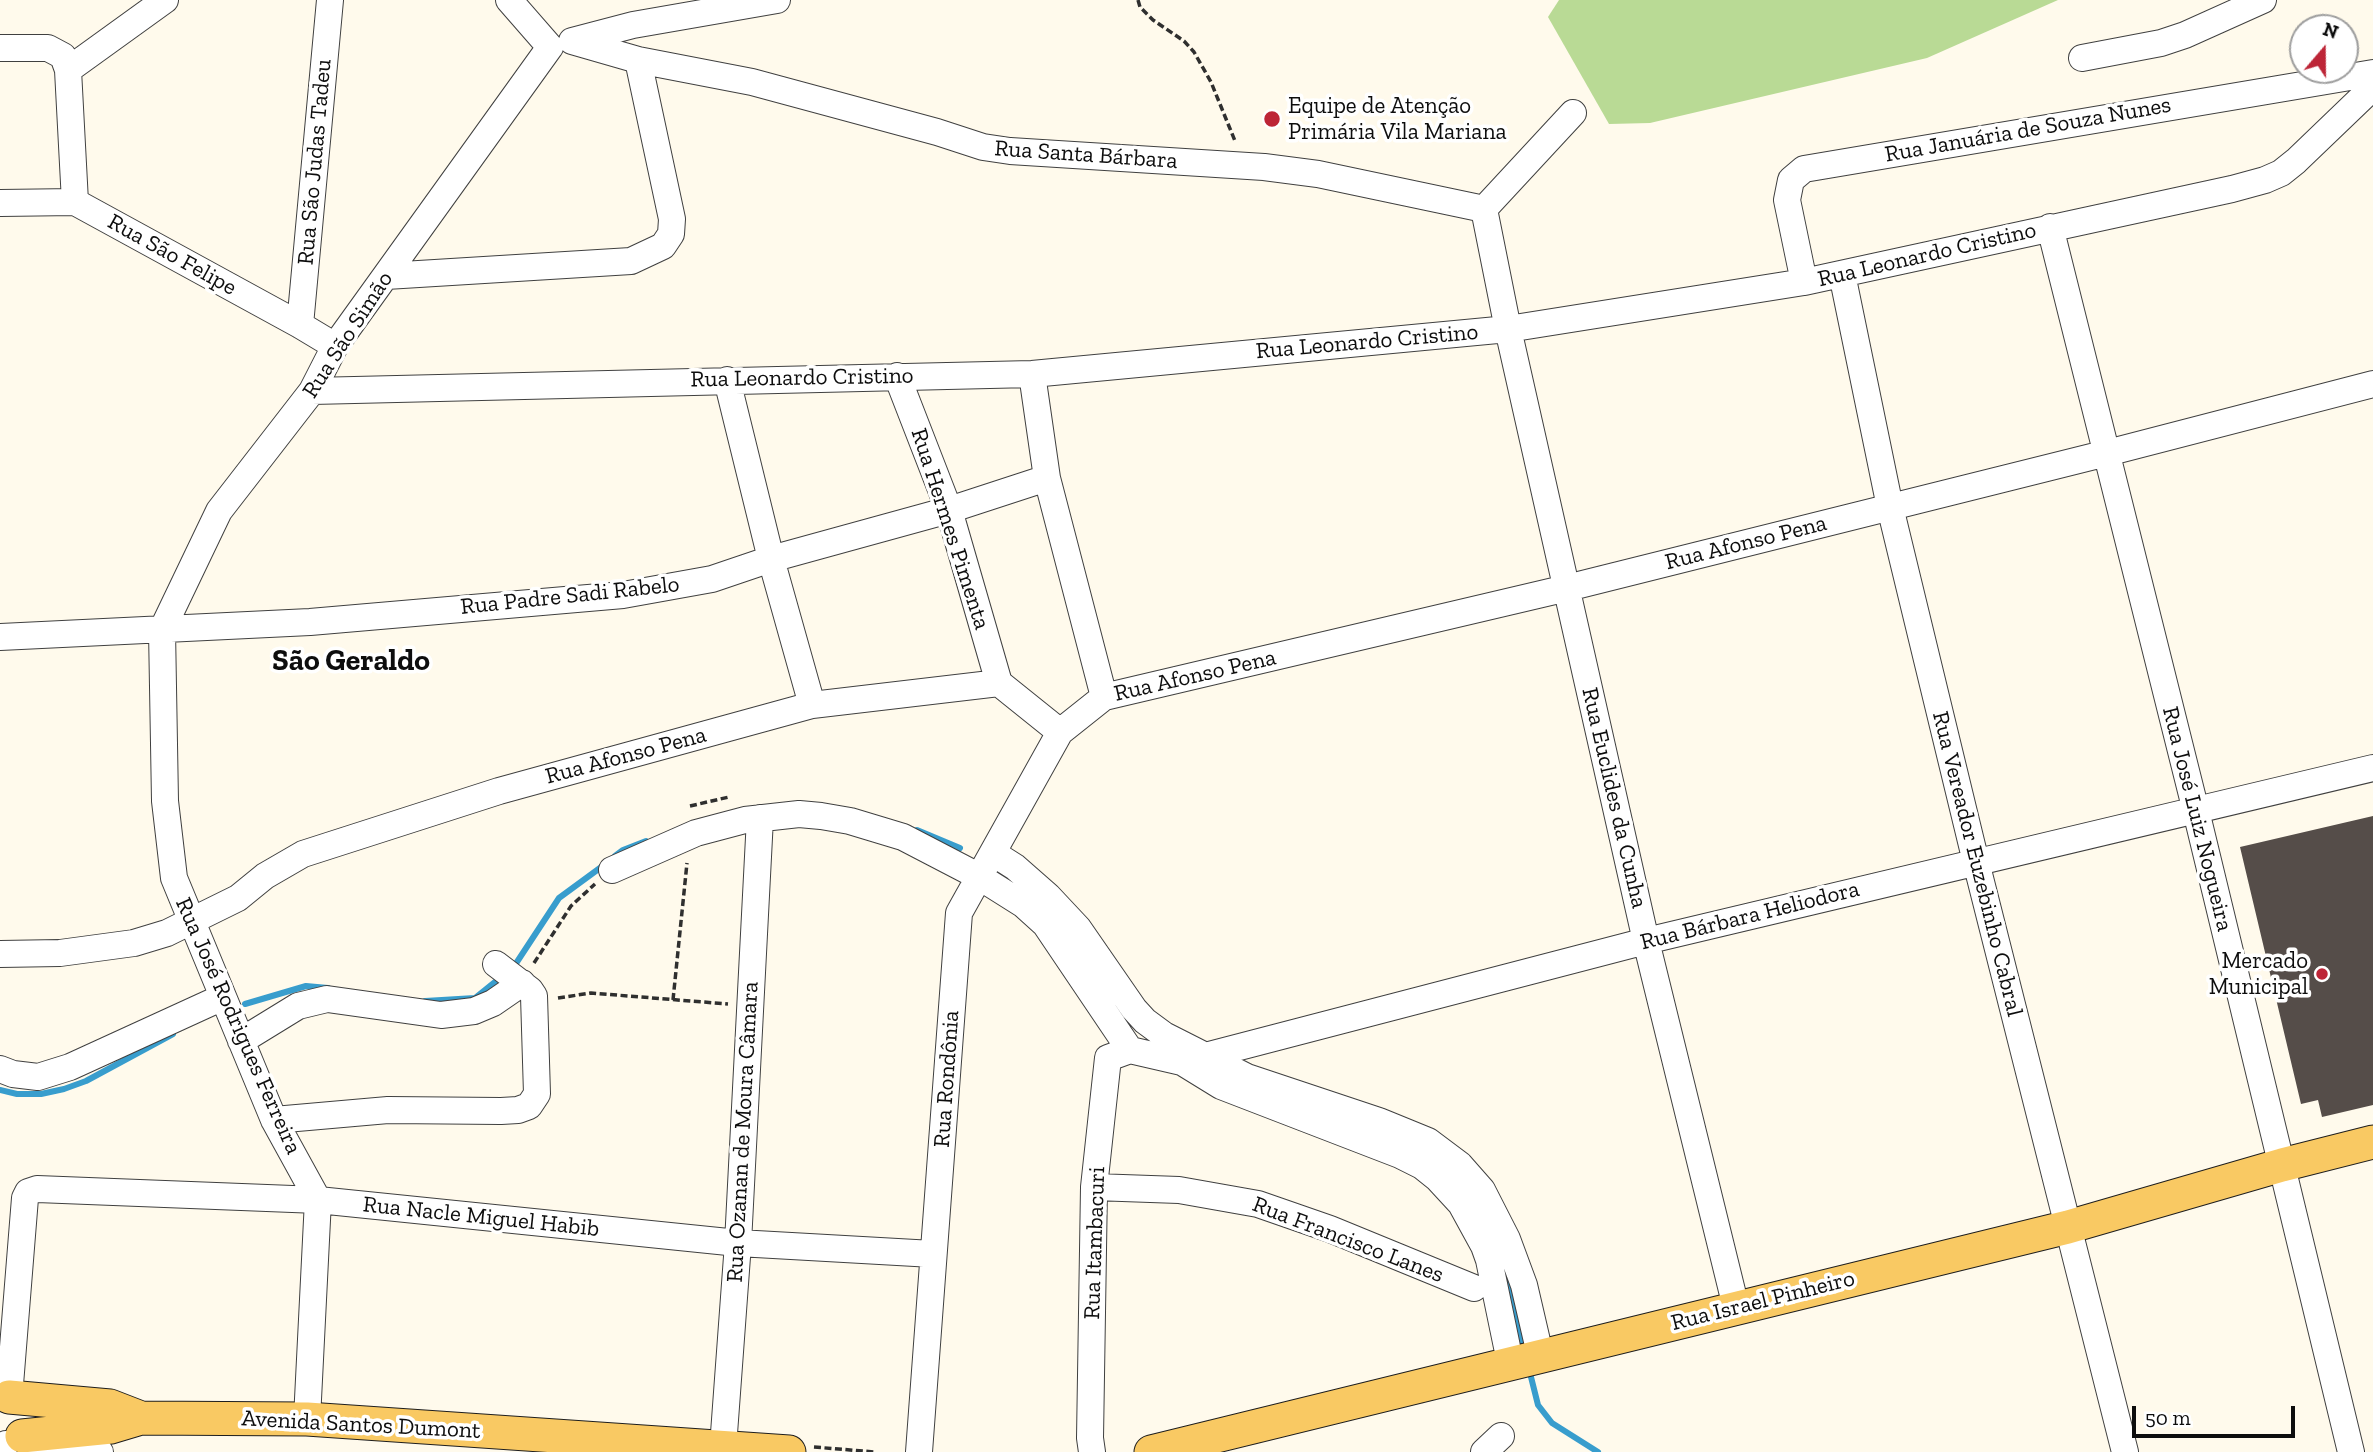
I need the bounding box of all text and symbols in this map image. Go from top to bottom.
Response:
north arrow [2289,14,2359,84]
text: N [2320,17,2341,44]
street label: Rua São Judas Tadeu [292,58,338,266]
street label: Rua Januária de Souza Nunes [1883,91,2173,169]
place label: Equipe de Atenção Primária Vila Mariana [1288,92,1507,146]
marker: Equipe de Atenção Primária Vila Mariana [1262,109,1282,129]
street label: Rua Santa Bárbara [993,135,1179,175]
street label: Rua São Felipe [103,208,241,302]
street label: Rua Leonardo Cristino [1815,216,2039,294]
street label: Rua São Simão [297,267,399,403]
street label: Rua Leonardo Cristino [1255,319,1479,365]
street label: Rua Leonardo Cristino [690,362,914,394]
street label: Rua Hermes Pimenta [904,425,996,633]
street label: Rua Afonso Pena [1662,510,1830,576]
street label: Rua Padre Sadi Rabelo [459,571,681,621]
district label: São Geraldo [272,643,430,679]
street label: Rua Afonso Pena [1111,644,1279,708]
street label: Rua Euclides da Cunha [1575,685,1653,911]
street label: Rua José Luiz Nogueira [2156,704,2238,934]
street label: Rua Vereador Euzebinho Cabral [1926,709,2028,1019]
street label: Rua Afonso Pena [543,721,709,791]
street label: Rua Bárbara Heliodora [1638,875,1862,957]
street label: Rua José Rodrigues Ferreira [169,893,307,1159]
place label: Mercado Municipal [2209,947,2308,1001]
marker: Mercado Municipal [2314,966,2330,982]
street label: Rua Ozanan de Moura Câmara [721,981,765,1283]
street label: Rua Rondônia [928,1009,966,1149]
street label: Rua Itambacuri [1079,1166,1111,1320]
street label: Rua Nacle Miguel Habib [362,1191,600,1243]
street label: Rua Francisco Lanes [1248,1191,1448,1289]
street label: Rua Israel Pinheiro [1668,1265,1858,1337]
scale bar [2135,1392,2298,1436]
street label: Avenida Santos Dumont [241,1405,481,1445]
text: 50 m [2145,1405,2191,1430]

